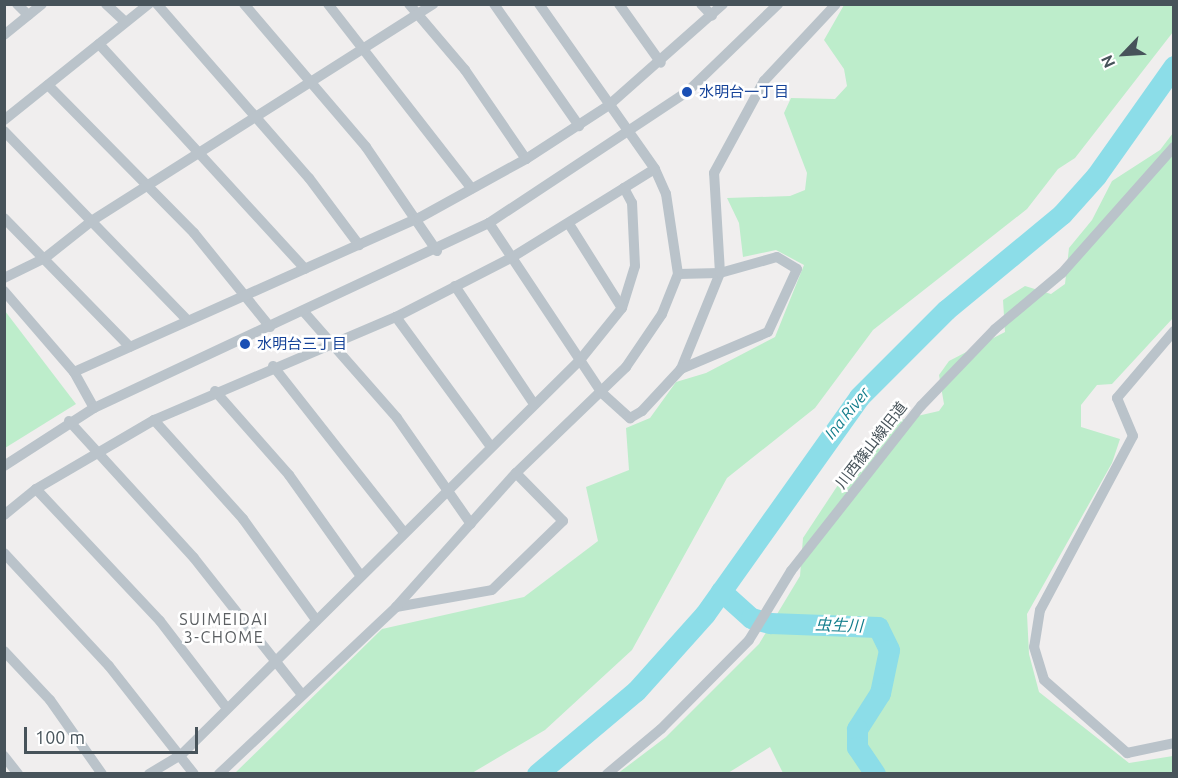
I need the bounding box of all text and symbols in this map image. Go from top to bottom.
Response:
north arrow [1094,24,1154,84]
text: N [1097,52,1118,71]
place label: 水明台一丁目 [699,83,789,101]
marker: 水明台一丁目 [680,85,694,99]
place label: 水明台三丁目 [257,335,347,353]
marker: 水明台三丁目 [238,337,252,351]
water label: Ina River [820,383,874,443]
street label: 川西篠山線旧道 [832,398,910,492]
district label: SUIMEIDAI 3-CHOME [179,609,269,647]
water label: 虫生川 [815,615,863,635]
scale bar [27,715,201,753]
text: 100 m [35,727,85,747]

